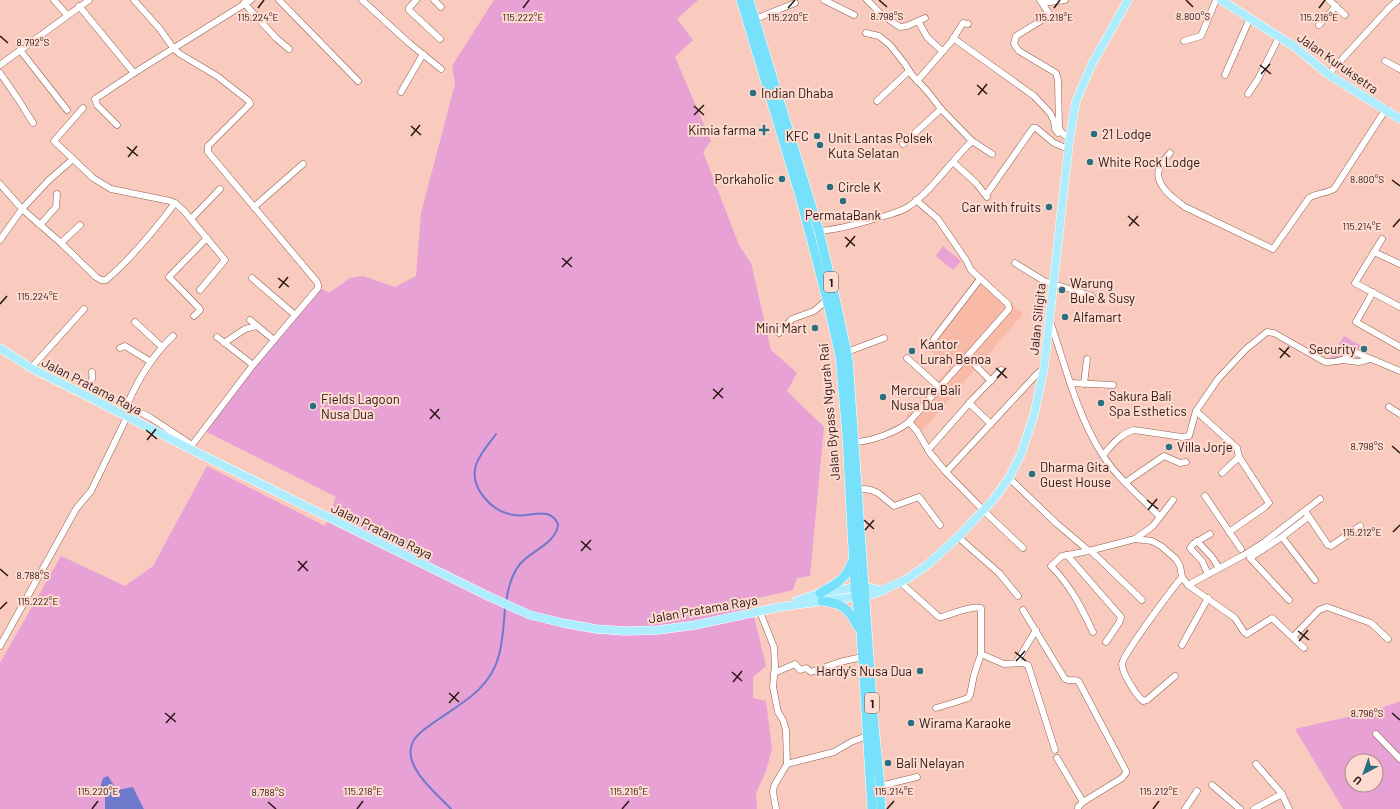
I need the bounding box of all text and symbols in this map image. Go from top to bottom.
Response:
text: 8.798°S [871,10,904,22]
text: 8.800°S [1176,10,1210,22]
text: 115.224°E [237,11,279,23]
text: 115.222°E [503,11,543,23]
text: 115.220°E [767,11,809,23]
text: 115.218°E [1035,11,1073,23]
text: 115.216°E [1300,11,1338,23]
street label: Jalan Kuruksetra [1294,29,1382,97]
text: 8.792°S [17,36,50,48]
place label: Indian Dhaba [761,85,833,101]
marker: Indian Dhaba [748,88,758,98]
place label: Kimia farma [688,122,756,138]
marker: Kimia farma [759,125,769,135]
place label: 21 Lodge [1102,126,1151,142]
place label: KFC [786,128,809,144]
marker: 21 Lodge [1089,129,1099,139]
place label: Unit Lantas Polsek Kuta Selatan [828,130,933,161]
marker: KFC [812,131,822,141]
marker: Unit Lantas Polsek Kuta Selatan [815,140,825,150]
place label: White Rock Lodge [1098,154,1200,170]
marker: White Rock Lodge [1085,157,1095,167]
place label: Porkaholic [715,171,774,187]
text: 8.800°S [1350,173,1384,185]
marker: Porkaholic [777,174,787,184]
place label: Circle K [838,179,881,195]
marker: Circle K [825,182,835,192]
marker: PermataBank [838,196,848,206]
place label: Car with fruits [962,199,1041,215]
marker: Car with fruits [1044,202,1054,212]
place label: PermataBank [805,207,882,223]
text: 115.214°E [1342,220,1382,232]
road number: 1 [824,272,838,292]
place label: Warung Bule & Susy [1070,275,1135,306]
street label: Jalan Siligita [1025,282,1049,356]
marker: Warung Bule & Susy [1057,285,1067,295]
text: 115.224°E [17,290,59,302]
place label: Alfamart [1073,309,1122,325]
marker: Alfamart [1060,312,1070,322]
place label: Mini Mart [756,320,807,336]
marker: Mini Mart [810,323,820,333]
place label: Kantor Lurah Benoa [920,336,991,367]
place label: Security [1309,341,1356,357]
street label: Jalan Bypass Ngurah Rai [815,343,843,481]
marker: Security [1359,344,1369,354]
marker: Kantor Lurah Benoa [907,346,917,356]
street label: Jalan Pratama Raya [39,354,145,418]
place label: Mercure Bali Nusa Dua [891,382,961,413]
place label: Sakura Bali Spa Esthetics [1109,388,1187,419]
place label: Fields Lagoon Nusa Dua [321,391,400,422]
marker: Mercure Bali Nusa Dua [878,392,888,402]
marker: Sakura Bali Spa Esthetics [1096,398,1106,408]
marker: Fields Lagoon Nusa Dua [308,401,318,411]
place label: Villa Jorje [1177,439,1233,455]
text: 8.798°S [1351,440,1384,452]
marker: Villa Jorje [1164,442,1174,452]
place label: Dharma Gita Guest House [1040,459,1111,490]
marker: Dharma Gita Guest House [1027,469,1037,479]
street label: Jalan Pratama Raya [329,500,435,562]
text: 115.212°E [1343,526,1381,538]
text: 8.788°S [17,569,50,581]
street label: Jalan Pratama Raya [647,592,759,626]
text: 115.222°E [18,595,58,607]
place label: Hardy's Nusa Dua [816,663,912,679]
marker: Hardy's Nusa Dua [915,666,925,676]
road number: 1 [865,693,879,713]
text: 8.796°S [1351,707,1384,719]
place label: Wirama Karaoke [919,715,1011,731]
marker: Wirama Karaoke [906,718,916,728]
north arrow [1344,753,1384,793]
place label: Bali Nelayan [896,755,964,771]
marker: Bali Nelayan [883,758,893,768]
text: U [1350,774,1364,788]
text: 115.220°E [77,785,119,797]
text: 115.218°E [344,785,382,797]
text: 115.216°E [610,785,648,797]
text: 115.214°E [874,785,914,797]
text: 115.212°E [1140,785,1178,797]
text: 8.788°S [252,786,285,798]

